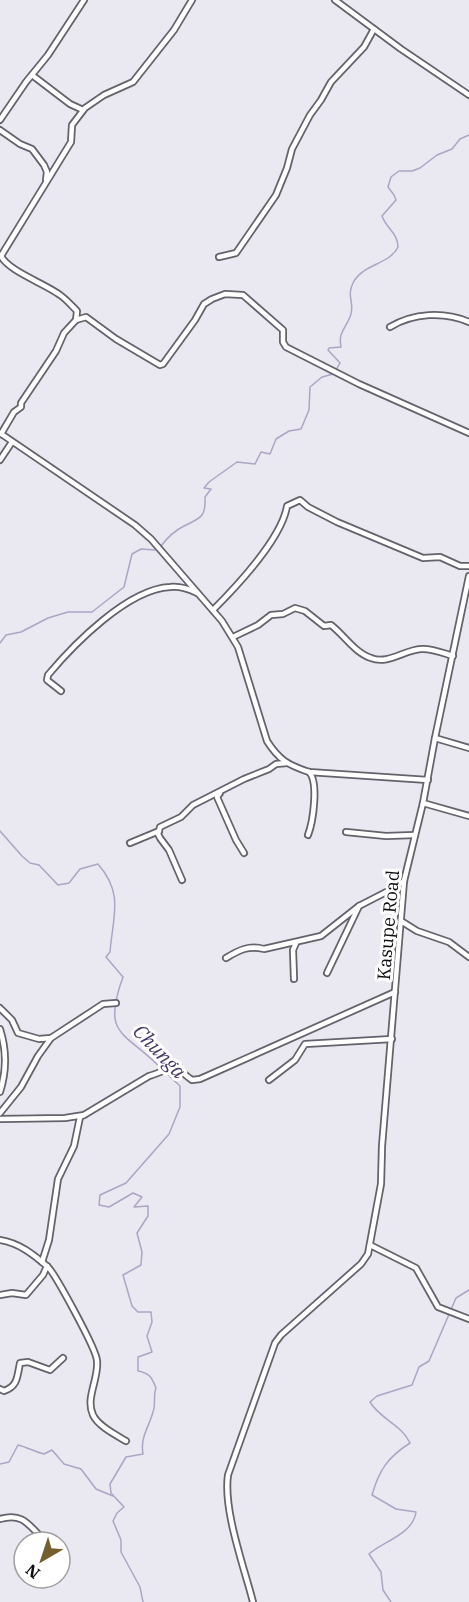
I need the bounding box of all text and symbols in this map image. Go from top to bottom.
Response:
street label: Kasupe Road [372,869,404,981]
water label: Chunga [127,1018,193,1084]
north arrow [12,1530,72,1590]
text: N [21,1560,44,1583]

